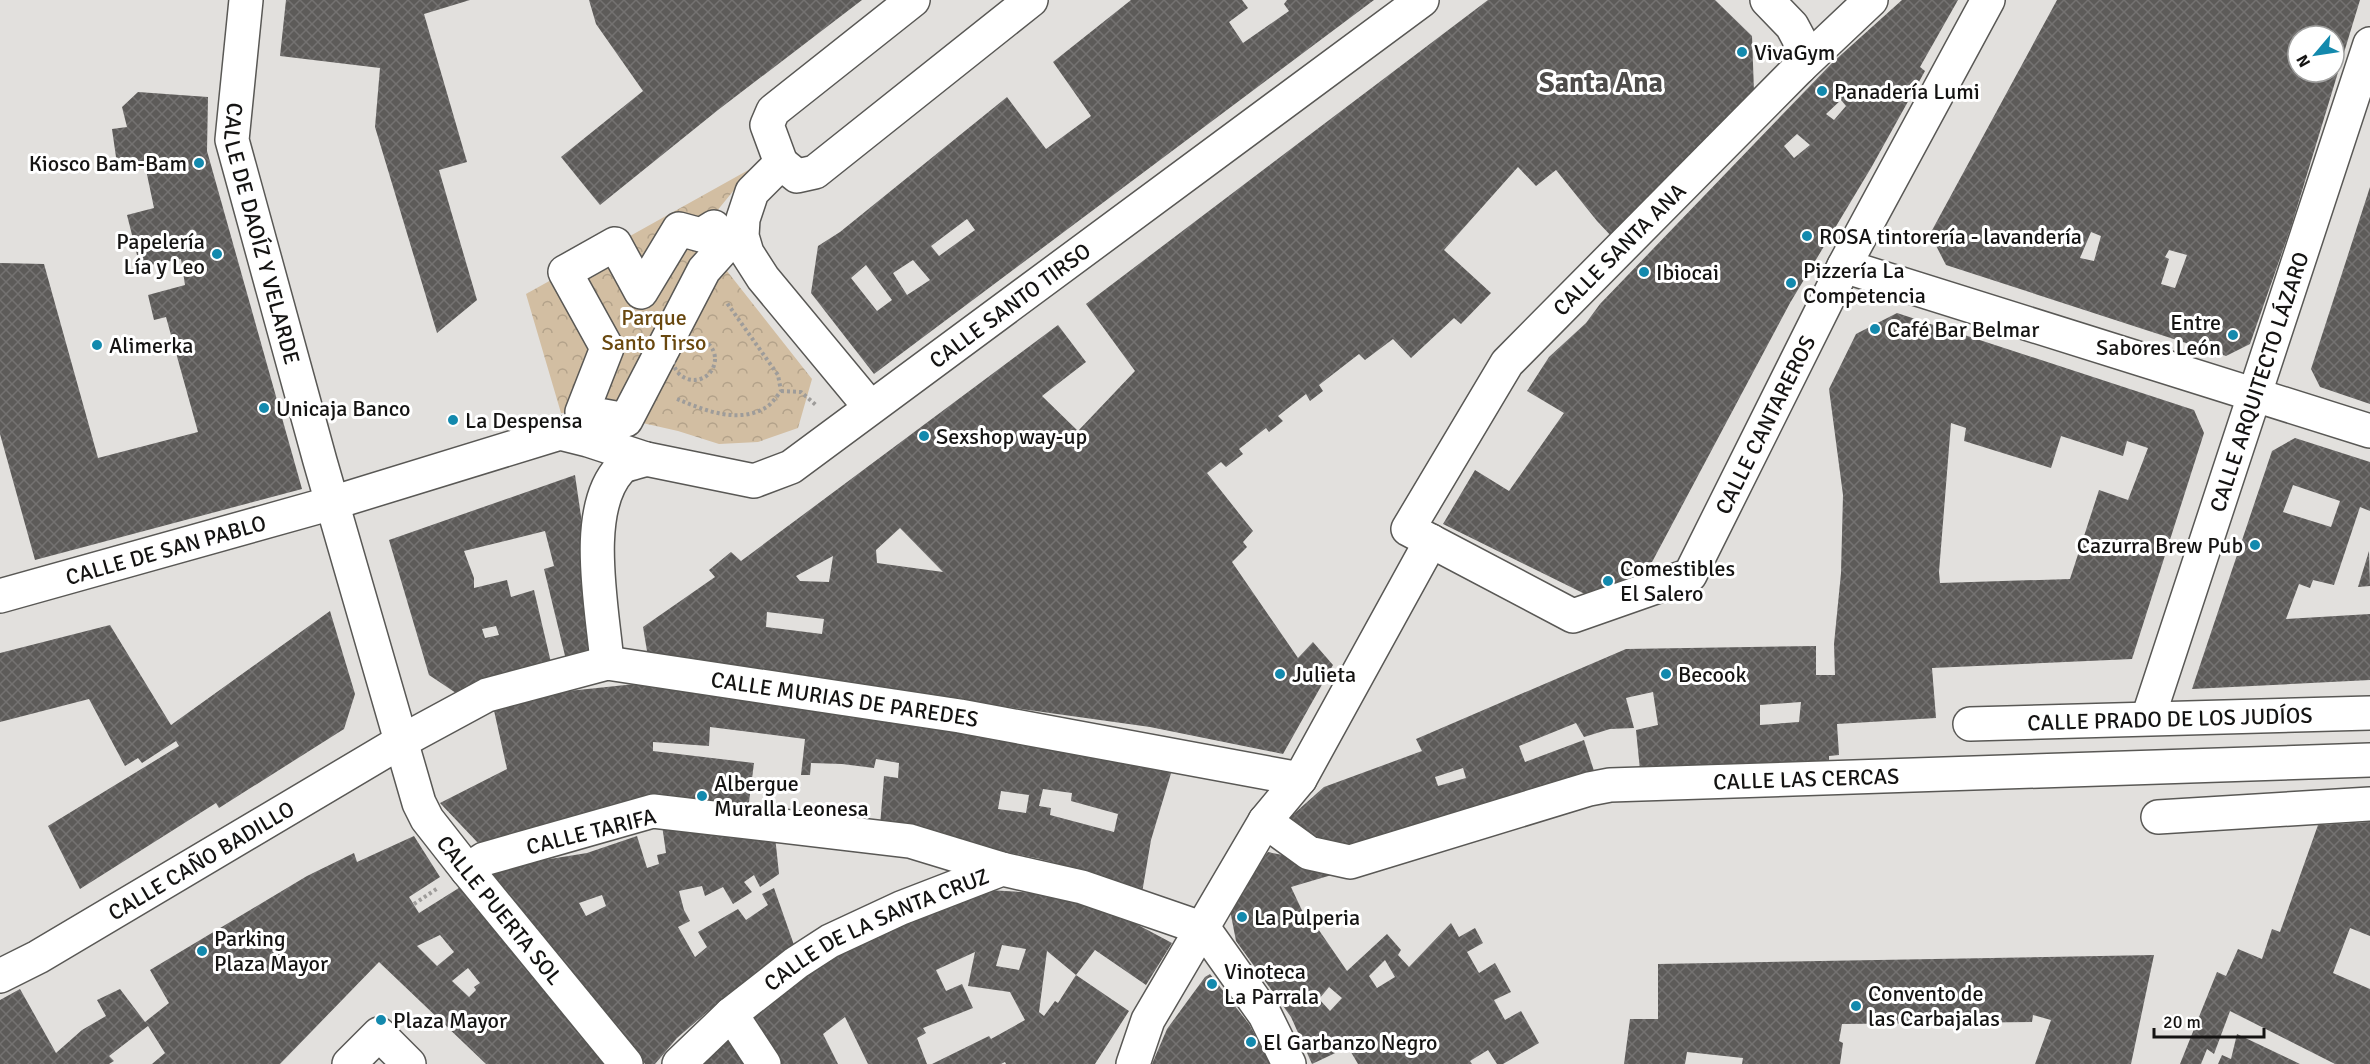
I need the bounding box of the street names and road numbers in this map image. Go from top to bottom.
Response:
street label: CALLE DE DAOÍZ Y VELARDE [218,102,306,367]
street label: CALLE SANTA ANA [1547,177,1692,321]
street label: CALLE SANTO TIRSO [924,237,1096,374]
street label: CALLE ARQUITECTO LÁZARO [2204,248,2315,515]
street label: CALLE CANTAREROS [1710,331,1821,519]
street label: CALLE DE SAN PABLO [63,509,269,591]
street label: CALLE MURIAS DE PAREDES [709,666,981,733]
street label: CALLE PRADO DE LOS JUDÍOS [2027,702,2313,736]
street label: CALLE LAS CERCAS [1713,762,1900,796]
street label: CALLE CAÑO BADILLO [103,795,299,926]
street label: CALLE TARIFA [523,802,659,861]
street label: CALLE PUERTA SOL [431,830,568,990]
street label: CALLE DE LA SANTA CRUZ [759,862,993,997]

